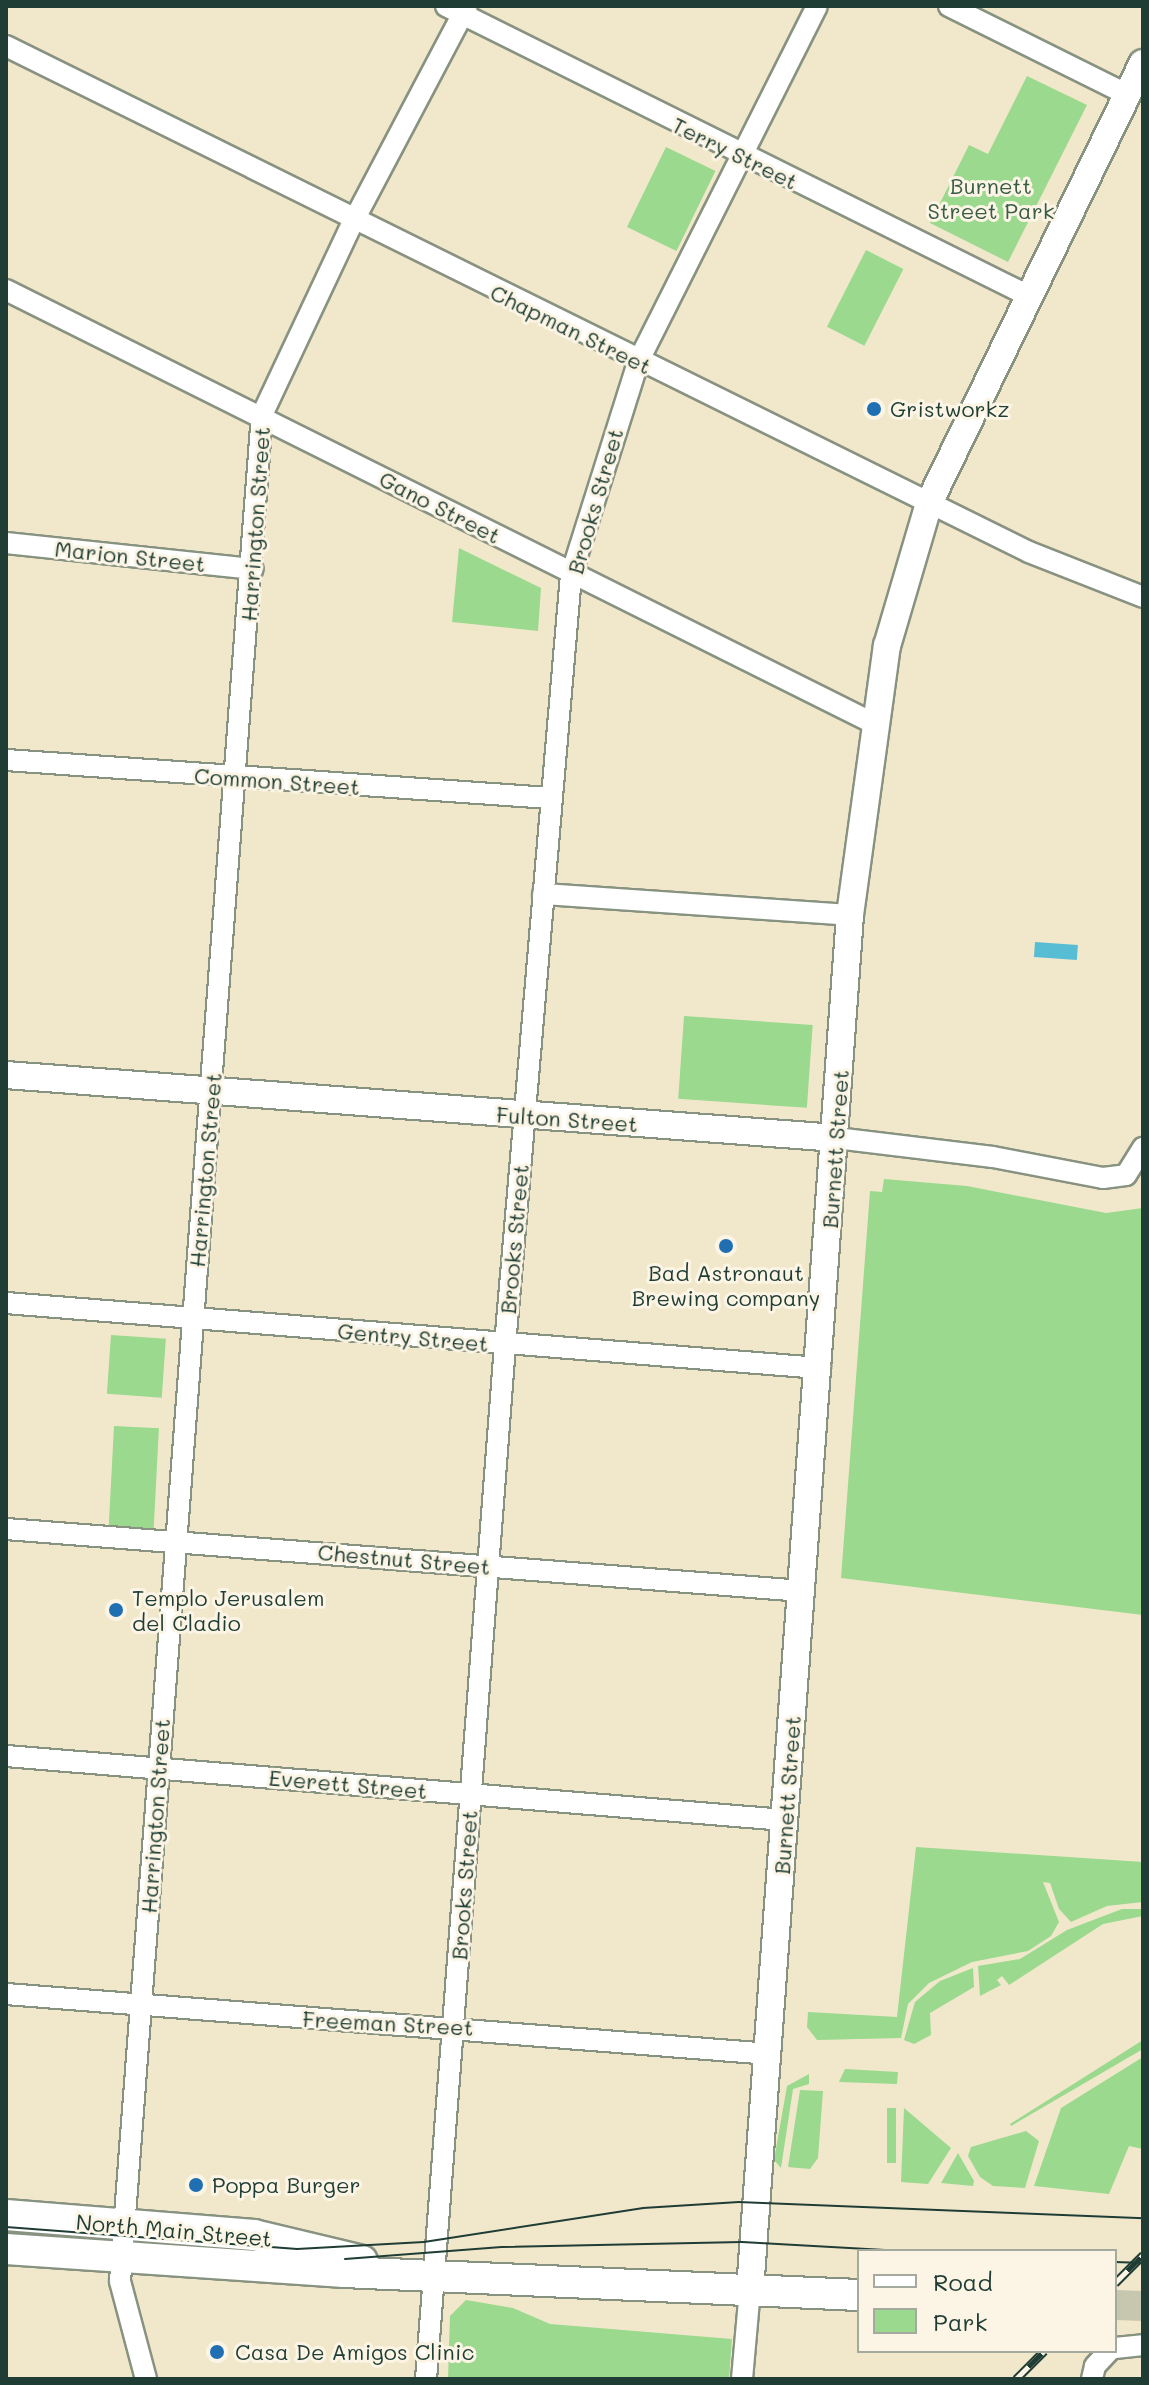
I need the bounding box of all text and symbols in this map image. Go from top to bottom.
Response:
street label: Terry Street [668,111,802,195]
park label: Burnett Street Park [928,172,1054,224]
street label: Chapman Street [486,279,656,379]
place label: Gristworkz [890,396,1010,422]
marker: Gristworkz [865,400,883,418]
street label: Brooks Street [562,425,628,577]
street label: Harrington Street [235,426,275,622]
street label: Gano Street [375,465,505,549]
street label: Marion Street [53,535,207,577]
street label: Common Street [193,762,361,800]
street label: Burnett Street [816,1069,854,1229]
street label: Harrington Street [183,1072,227,1268]
street label: Fulton Street [495,1101,639,1137]
street label: Brooks Street [494,1163,534,1315]
marker: Bad Astronaut Brewing company [717,1237,735,1255]
place label: Bad Astronaut Brewing company [632,1259,820,1310]
street label: Gentry Street [336,1317,490,1357]
street label: Chestnut Street [317,1538,491,1580]
place label: Templo Jerusalem del Cladio [132,1584,324,1636]
marker: Templo Jerusalem del Cladio [107,1601,125,1619]
street label: Burnett Street [768,1715,806,1875]
street label: Harrington Street [135,1718,175,1914]
street label: Everett Street [268,1764,428,1804]
street label: Brooks Street [446,1809,482,1961]
street label: Freeman Street [302,2005,474,2041]
place label: Poppa Burger [212,2172,361,2198]
marker: Poppa Burger [187,2176,205,2194]
street label: North Main Street [75,2208,273,2252]
legend [857,2249,1117,2353]
text: Road [933,2266,993,2297]
text: Park [933,2306,987,2337]
place label: Casa De Amigos Clinic [235,2339,474,2365]
marker: Casa De Amigos Clinic [206,2341,228,2363]

